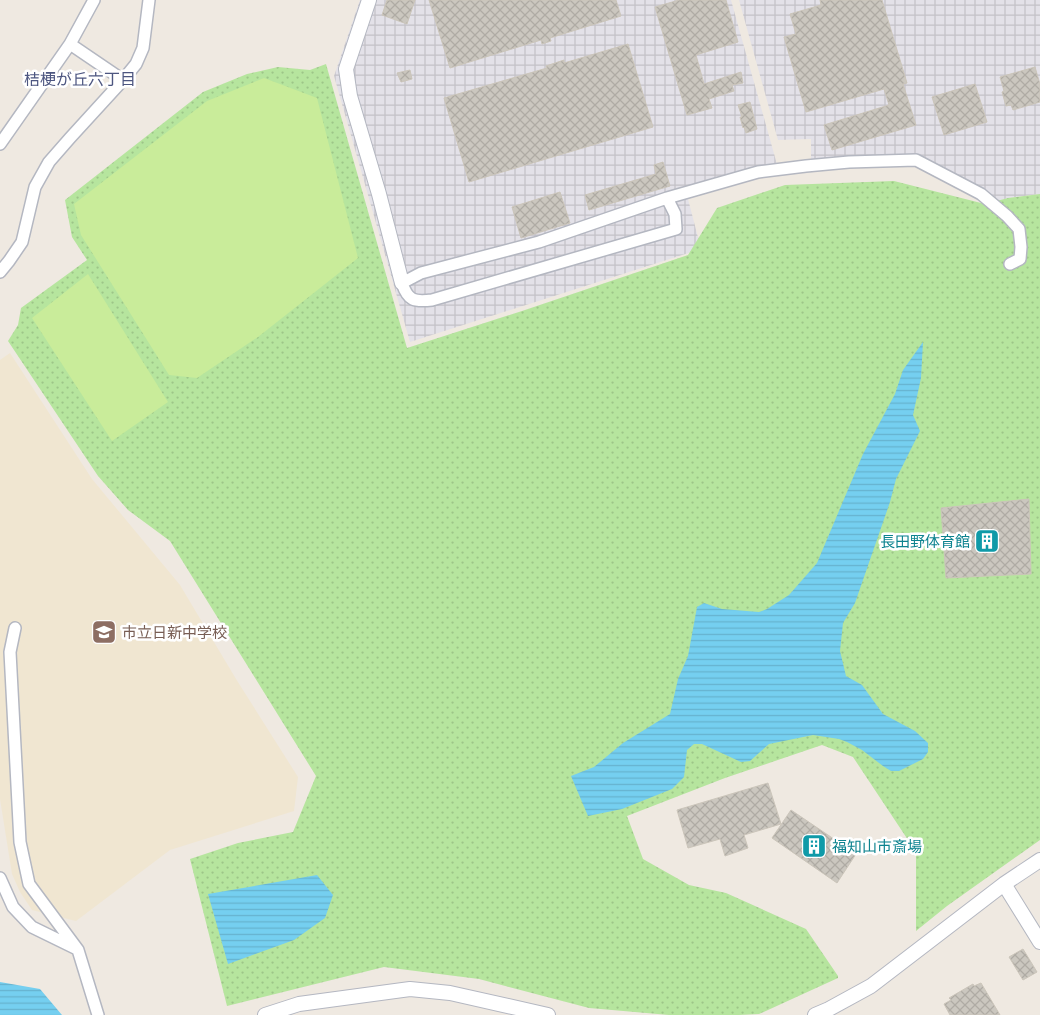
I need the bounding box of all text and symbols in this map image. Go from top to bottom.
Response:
district label: 桔梗が丘六丁目 [24,70,136,89]
building icon: 長田野体育館 [974,528,1000,554]
place label: 長田野体育館 [880,532,970,551]
school or university icon: 市立日新中学校 [91,619,117,645]
place label: 市立日新中学校 [122,623,227,642]
building icon: 福知山市斎場 [801,833,827,859]
place label: 福知山市斎場 [832,837,922,856]

